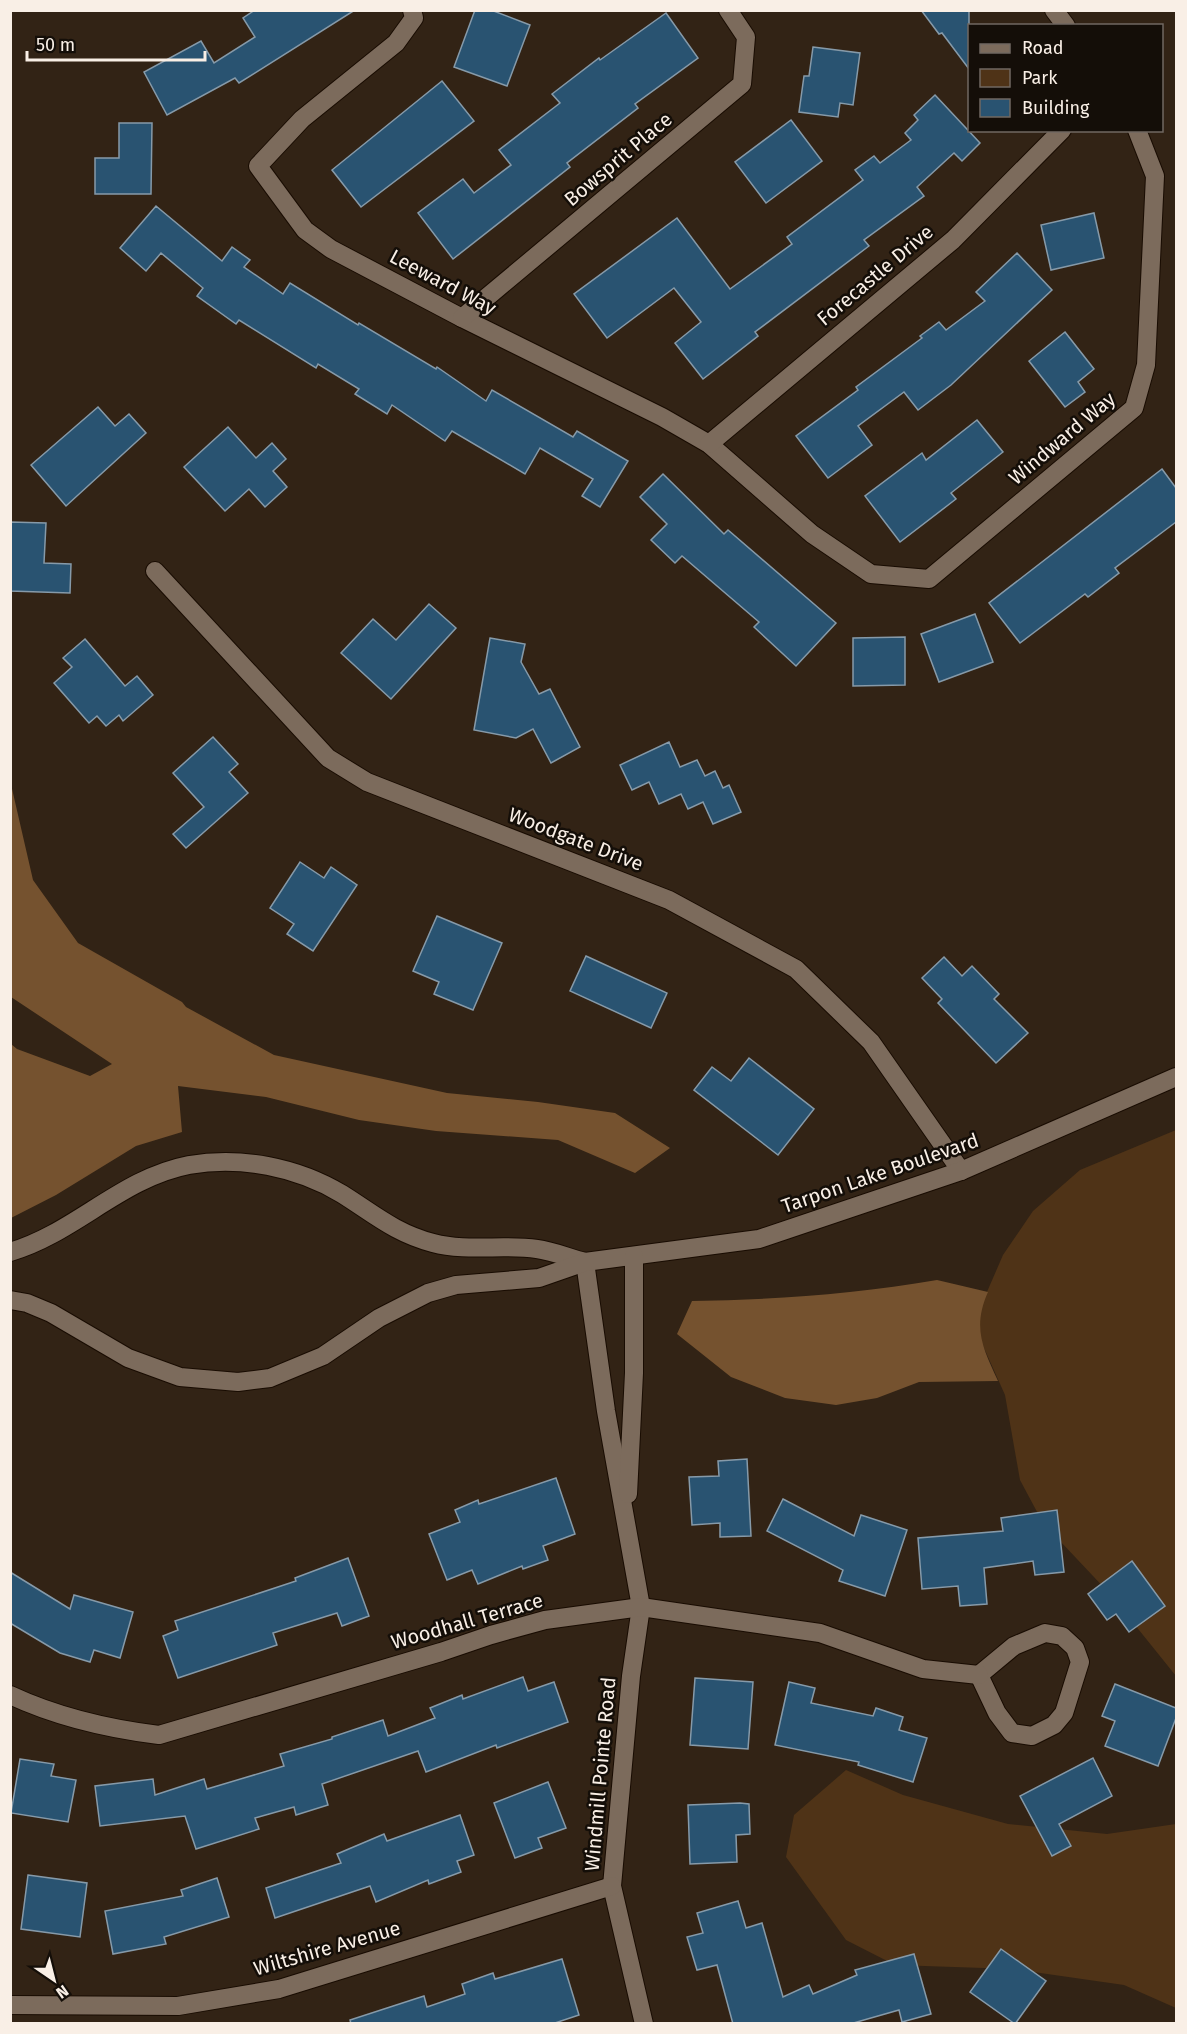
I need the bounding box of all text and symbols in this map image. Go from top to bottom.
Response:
scale bar [27,24,206,62]
legend [968,24,1163,132]
text: 50 m [36,34,75,56]
text: Road [1022,37,1064,59]
text: Park [1022,67,1058,89]
text: Building [1022,97,1090,119]
street label: Bowsprit Place [559,107,677,211]
street label: Forecastle Drive [812,219,938,331]
street label: Leeward Way [386,244,500,320]
street label: Windward Way [1004,386,1120,489]
street label: Woodgate Drive [505,802,647,876]
street label: Tarpon Lake Boulevard [778,1128,982,1218]
street label: Woodhall Terrace [388,1588,546,1654]
street label: Windmill Pointe Road [580,1676,620,1872]
street label: Wiltshire Avenue [251,1916,403,1980]
north arrow [24,1950,84,2010]
text: N [53,1981,72,2003]

